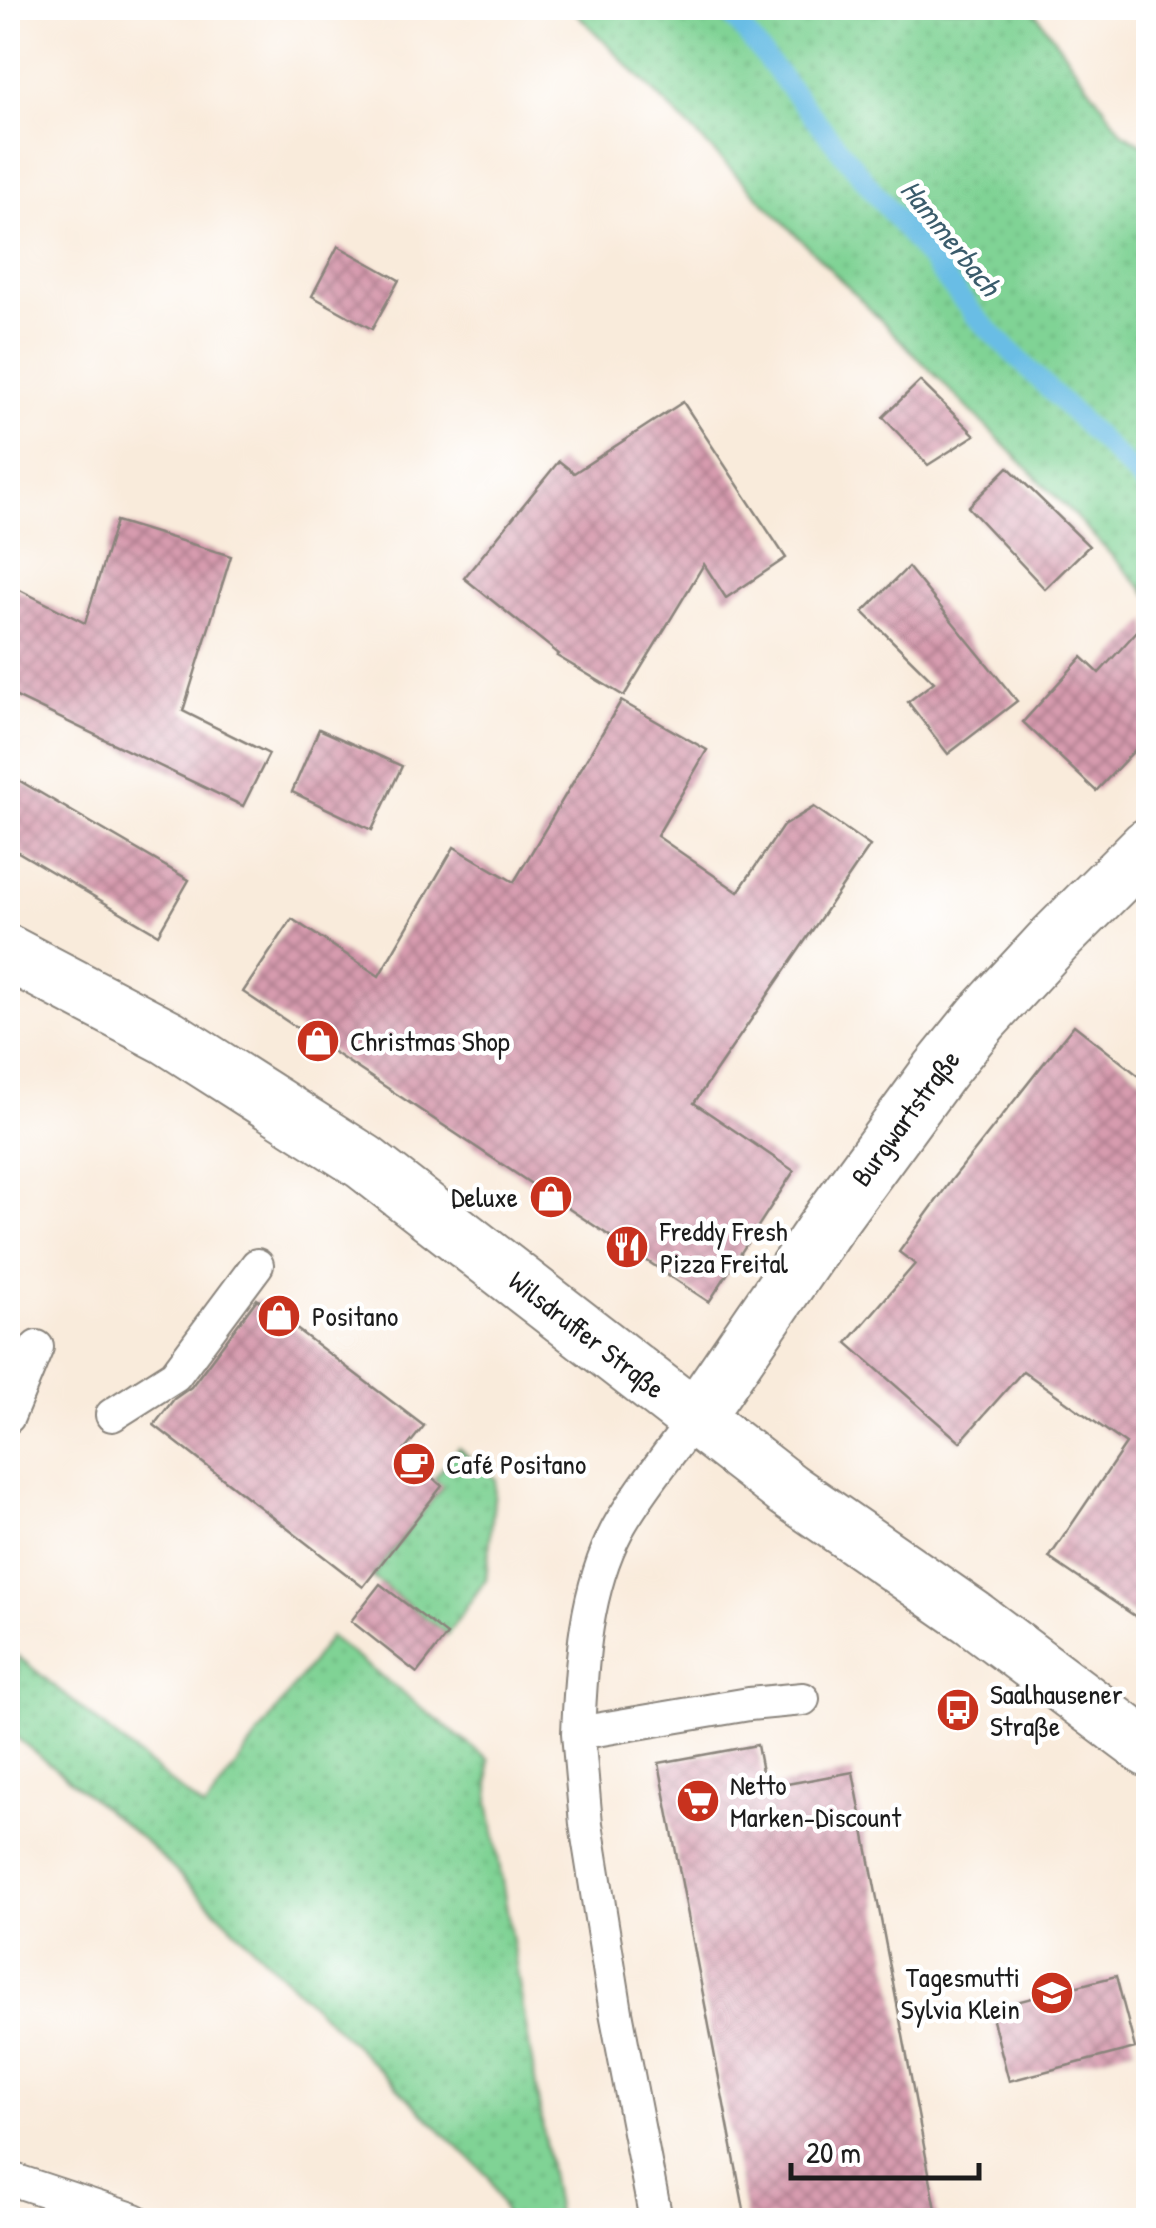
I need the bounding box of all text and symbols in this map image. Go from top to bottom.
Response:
water label: Hammerbach [892,171,1012,305]
shop icon: Christmas Shop [295,1018,341,1064]
place label: Christmas Shop [350,1022,510,1060]
street label: Burgwartstraße [842,1041,968,1194]
shop icon: Deluxe [528,1174,574,1220]
place label: Deluxe [451,1178,518,1216]
place label: Freddy Fresh Pizza Freital [659,1212,788,1282]
restaurant icon: Freddy Fresh Pizza Freital [604,1224,650,1270]
street label: Wilsdruffer Straße [501,1262,673,1407]
shop icon: Positano [256,1293,302,1339]
place label: Positano [312,1297,398,1335]
cafe icon: Café Positano [391,1441,437,1487]
place label: Café Positano [446,1445,586,1483]
place label: Saalhausener Straße [990,1675,1123,1745]
bus stop icon: Saalhausener Straße [935,1687,981,1733]
place label: Netto Marken-Discount [730,1766,902,1836]
supermarket icon: Netto Marken-Discount [675,1778,721,1824]
place label: Tagesmutti Sylvia Klein [901,1958,1020,2028]
school or university icon: Tagesmutti Sylvia Klein [1029,1970,1075,2016]
scale bar [791,2118,978,2180]
text: 20 m [806,2132,861,2172]

